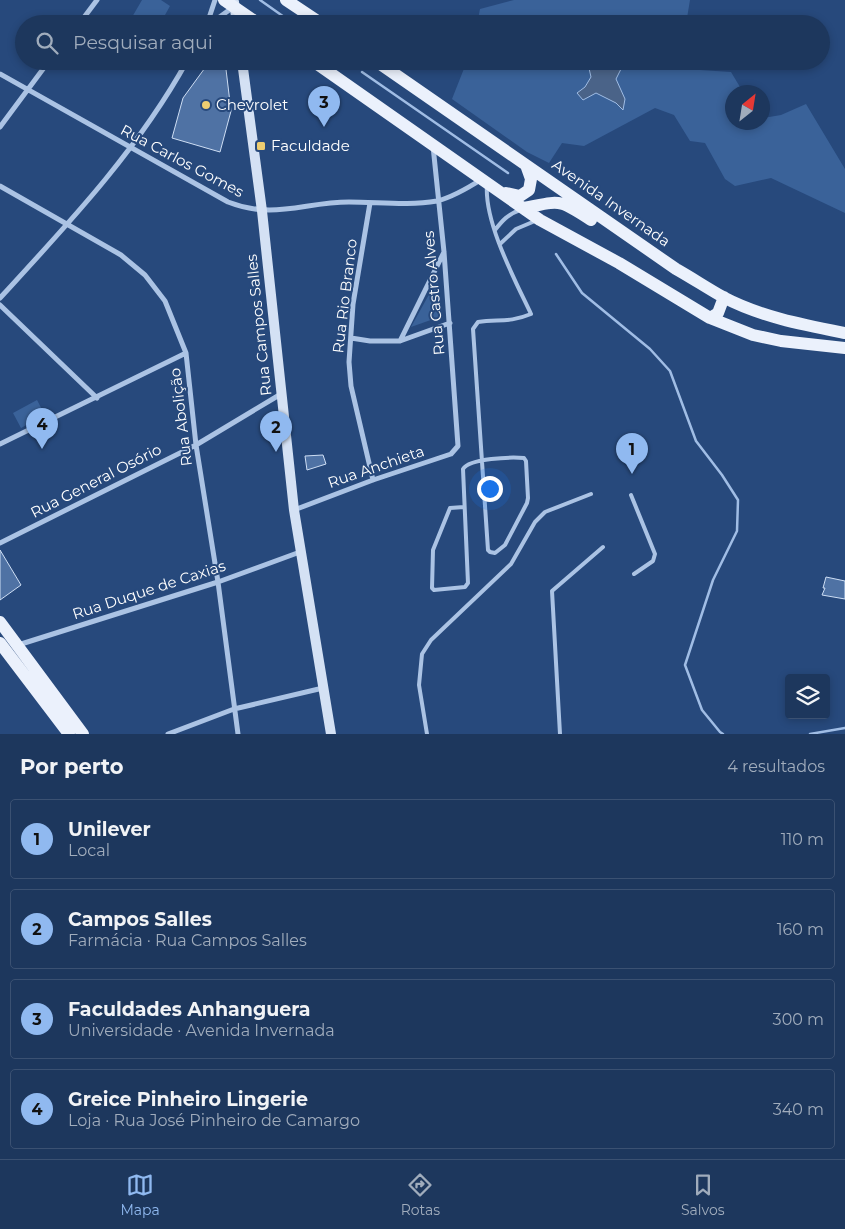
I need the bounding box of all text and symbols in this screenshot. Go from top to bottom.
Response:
search box [15,15,830,70]
icon: search [33,29,61,57]
text: Pesquisar aqui [73,31,213,54]
north arrow [725,85,770,130]
pin: 3 [308,86,340,127]
place label: Chevrolet [216,95,288,114]
marker: Chevrolet [200,99,212,111]
street label: Rua Carlos Gomes [117,120,247,201]
place label: Faculdade [271,136,350,155]
marker: Faculdade [255,140,267,152]
street label: Avenida Invernada [549,155,674,250]
street label: Rua Castro Alves [419,230,448,356]
street label: Rua Rio Branco [328,238,361,354]
street label: Rua Campos Salles [242,253,275,397]
street label: Rua Abolição [165,367,196,467]
pin: 4 [26,408,58,449]
pin: 2 [260,411,292,452]
pin: 1 [616,433,648,474]
street label: Rua General Osório [27,439,164,522]
street label: Rua Anchieta [325,441,427,492]
your location [477,476,503,502]
street label: Rua Duque de Caxias [70,556,228,623]
map controls [785,674,830,719]
button: layers [785,674,830,719]
text: Por perto [20,754,124,779]
text: 4 resultados [727,757,825,776]
text: Unilever [68,818,151,841]
text: 1 [34,830,40,849]
text: 110 m [781,830,824,849]
text: Local [68,841,110,860]
text: Campos Salles [68,908,212,931]
text: 2 [32,920,42,939]
text: 160 m [777,920,824,939]
text: Farmácia · Rua Campos Salles [68,931,307,950]
text: Faculdades Anhanguera [68,998,310,1021]
text: 3 [32,1010,42,1029]
text: 300 m [773,1010,824,1029]
text: Universidade · Avenida Invernada [68,1021,335,1040]
text: Greice Pinheiro Lingerie [68,1088,308,1111]
text: 4 [31,1100,43,1119]
text: 340 m [773,1100,824,1119]
text: Loja · Rua José Pinheiro de Camargo [68,1111,360,1130]
tab: Mapa [120,1171,160,1219]
tab: Rotas [401,1171,440,1219]
tab: Salvos [681,1171,725,1219]

